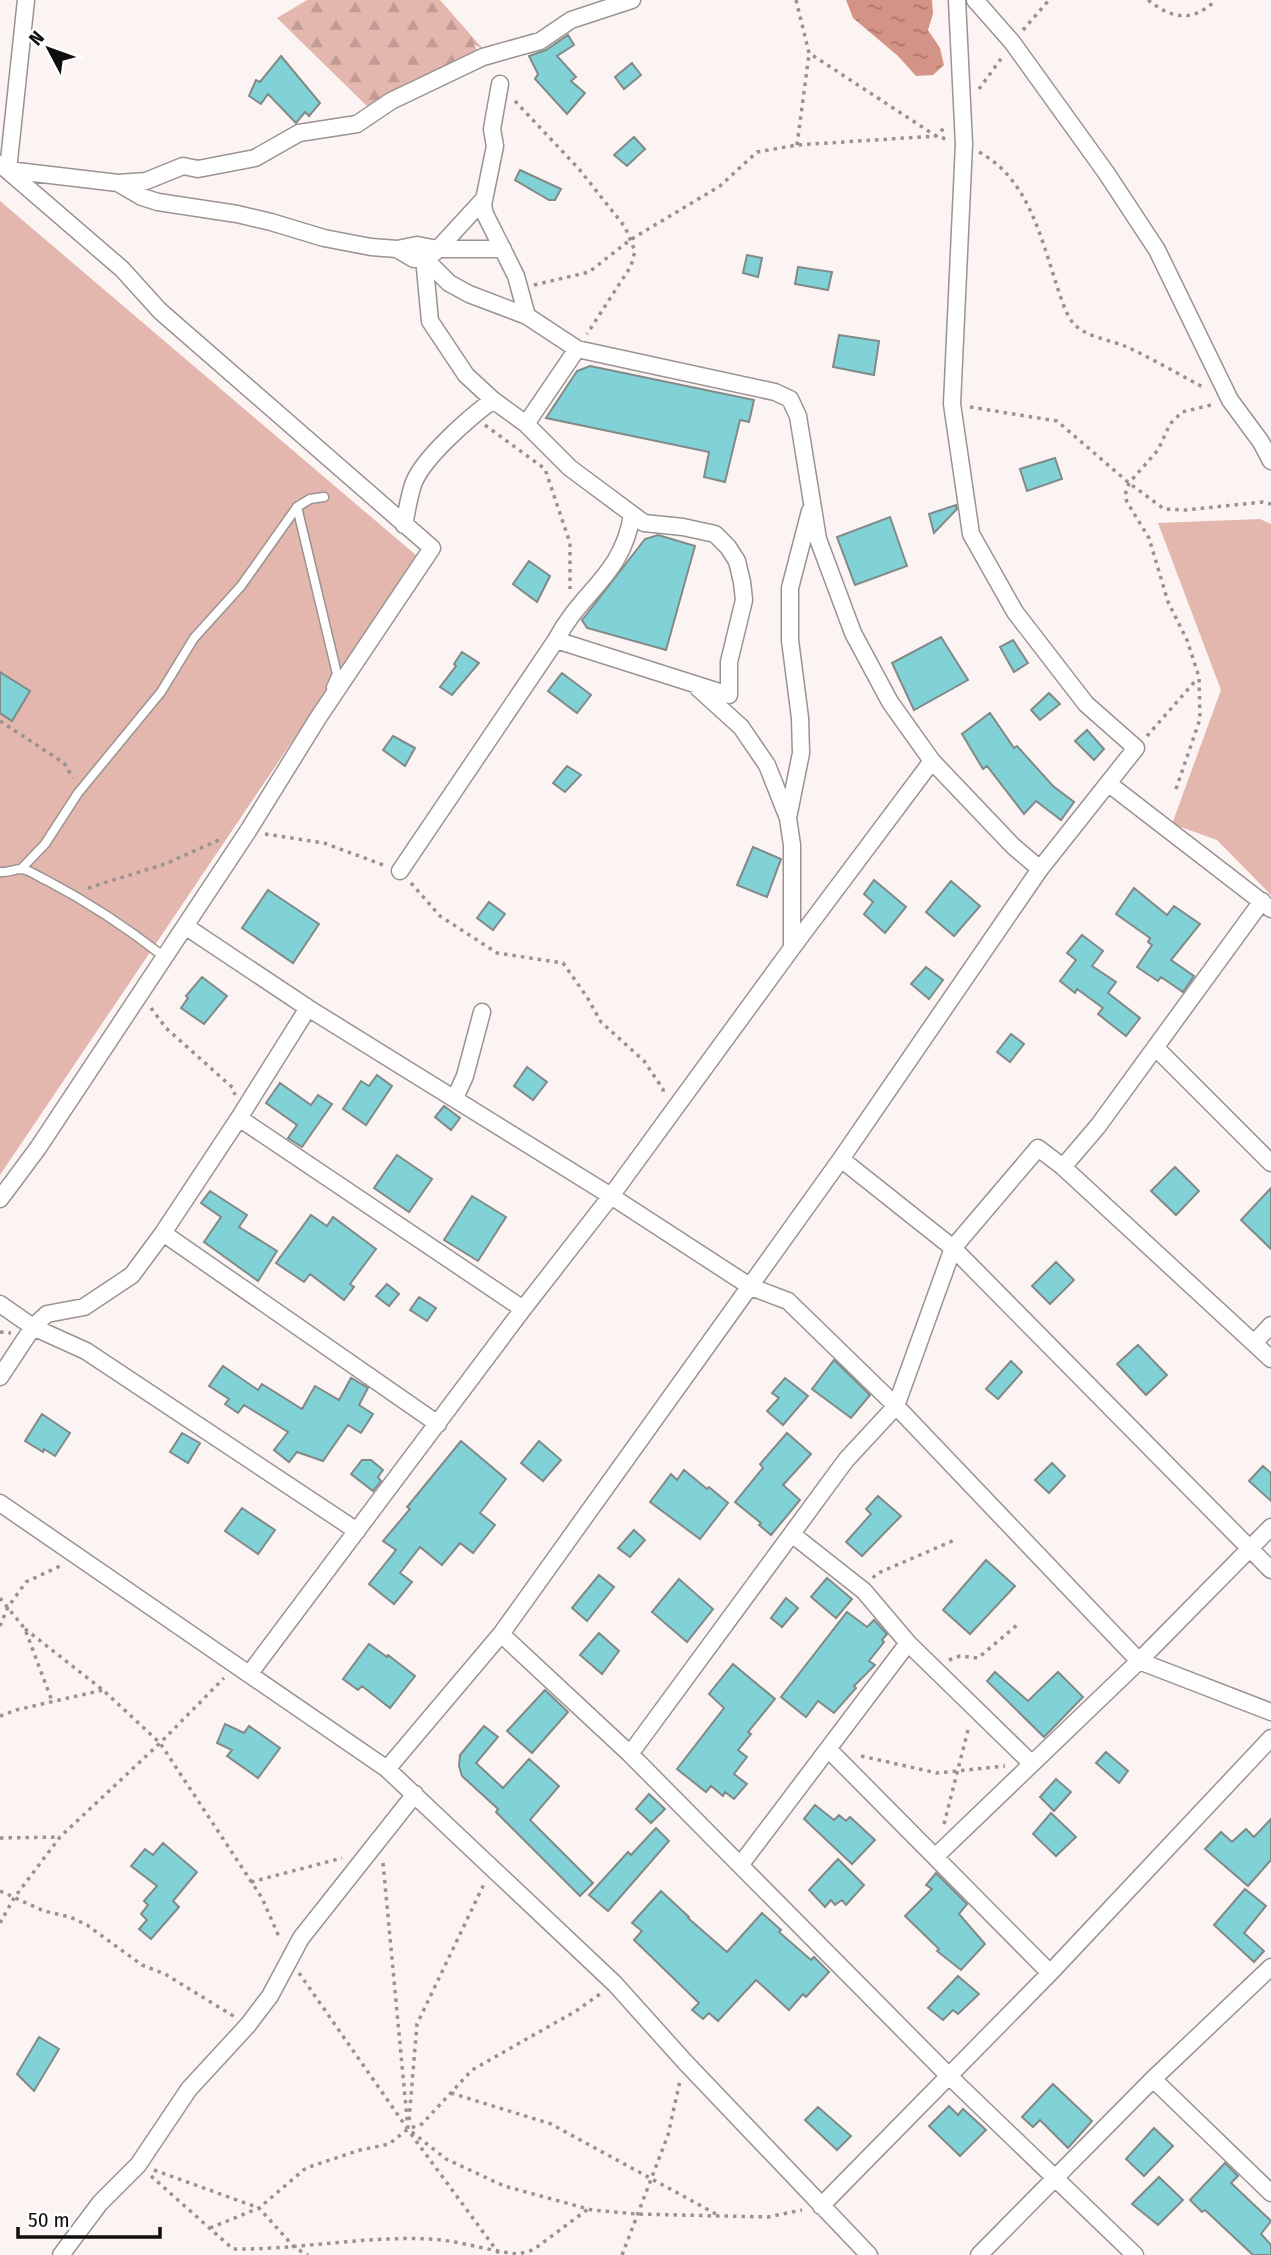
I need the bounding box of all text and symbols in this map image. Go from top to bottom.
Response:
north arrow [14,14,84,84]
text: N [24,26,49,50]
scale bar [18,2196,159,2240]
text: 50 m [28,2207,70,2233]

